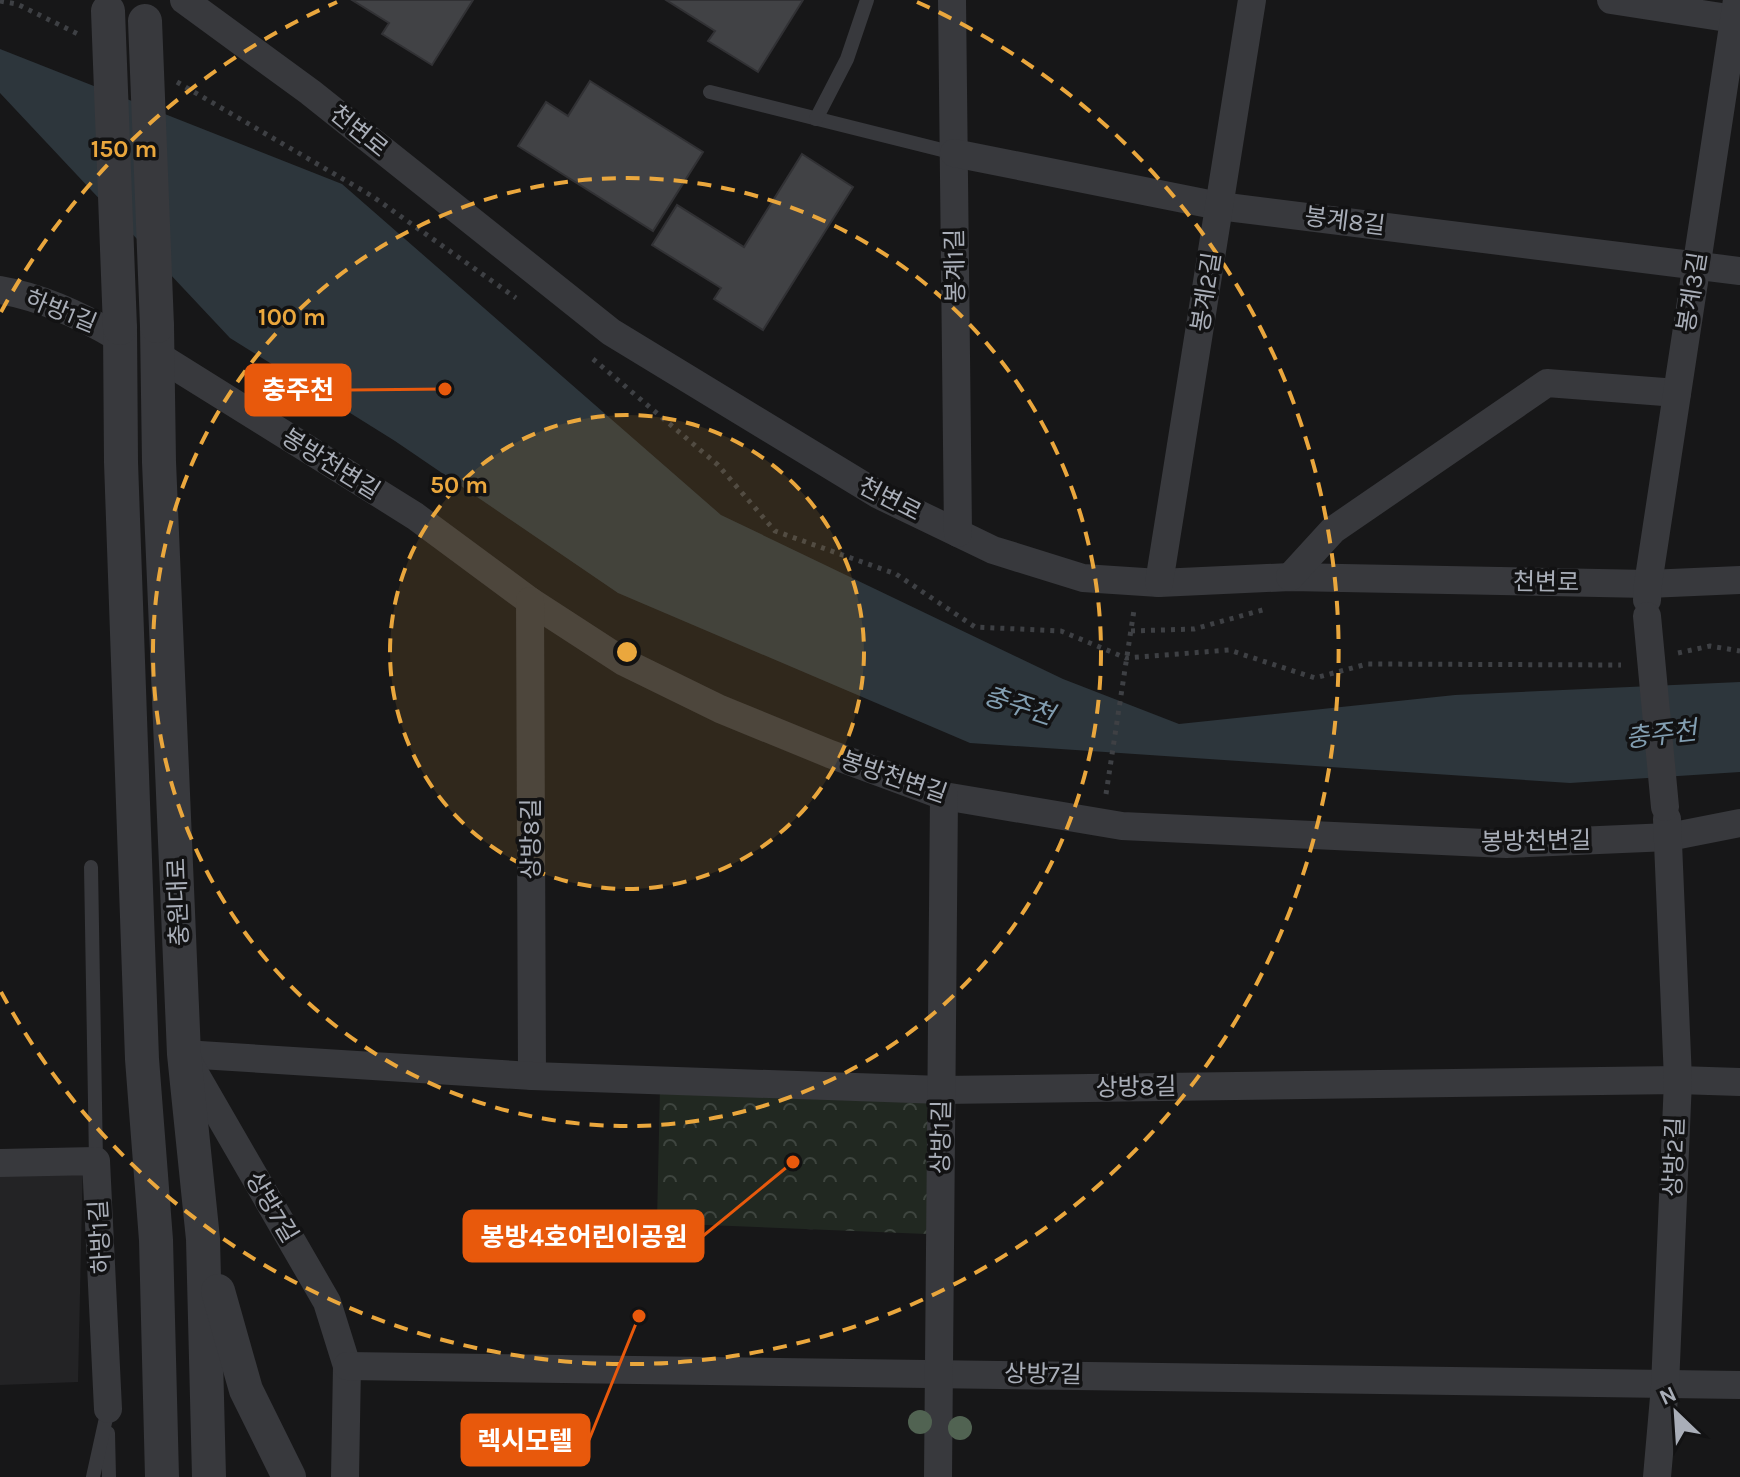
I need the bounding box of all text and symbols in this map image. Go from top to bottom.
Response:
street label: 천변로 [324,99,394,163]
text: 150 m [91,135,157,163]
street label: 봉계8길 [1303,202,1387,240]
street label: 봉계1길 [940,229,970,303]
street label: 봉계2길 [1186,250,1226,334]
street label: 봉계3길 [1672,250,1712,334]
street label: 하방1길 [21,284,101,338]
text: 100 m [258,303,326,331]
callout: 충주천 [246,365,350,415]
text: 충주천 [262,375,334,406]
street label: 봉방천변길 [277,423,385,505]
text: 50 m [430,471,488,499]
street label: 천변로 [854,471,926,527]
street label: 천변로 [1513,567,1579,597]
centre of rings [613,638,641,666]
water label: 충주천 [980,680,1061,732]
water label: 충주천 [1624,714,1702,754]
street label: 봉방천변길 [837,746,951,808]
street label: 상방8길 [517,799,545,880]
street label: 봉방천변길 [1481,826,1591,856]
street label: 충원대로 [162,857,194,947]
street label: 상방8길 [1095,1072,1177,1102]
street label: 상방1길 [926,1100,956,1174]
street label: 상방2길 [1659,1116,1689,1198]
street label: 상방7길 [240,1167,304,1247]
street label: 하방1길 [84,1199,116,1275]
callout: 봉방4호어린이공원 [464,1211,703,1261]
text: 봉방4호어린이공원 [481,1222,687,1253]
street label: 상방7길 [1004,1359,1082,1389]
north arrow [1636,1373,1716,1453]
text: N [1655,1381,1681,1411]
callout: 렉시모텔 [462,1415,589,1465]
text: 렉시모텔 [477,1426,573,1457]

